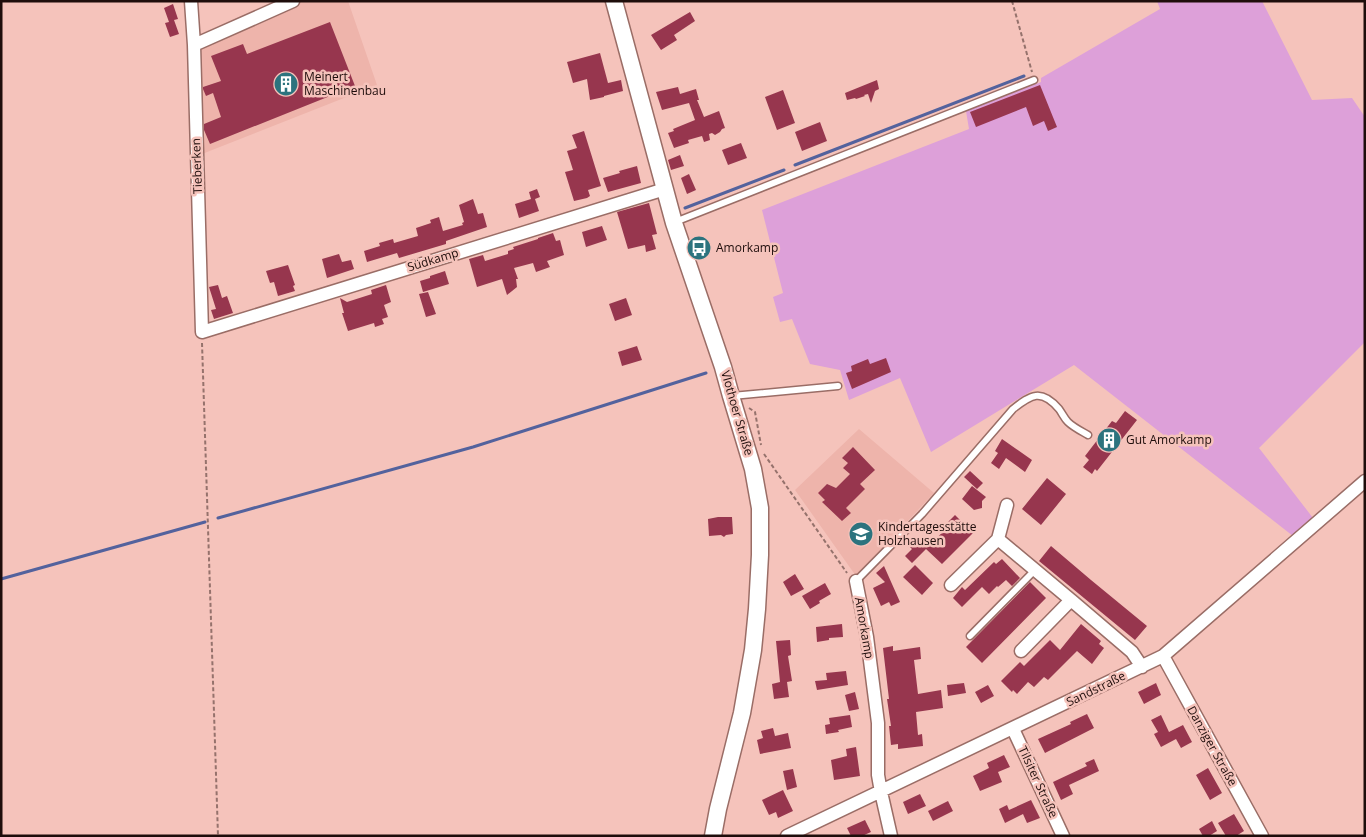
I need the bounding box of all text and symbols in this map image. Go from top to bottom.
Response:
place label: Meinert Maschinenbau [304,68,386,99]
building icon: Meinert Maschinenbau [273,71,299,97]
street label: Tieberken [187,138,206,194]
bus stop icon: Amorkamp [686,235,712,261]
place label: Amorkamp [716,239,778,256]
street label: Südkamp [405,244,461,275]
street label: Vlothoer Straße [717,368,758,458]
building icon: Gut Amorkamp [1096,427,1122,453]
place label: Gut Amorkamp [1126,431,1212,448]
place label: Kindertagesstätte Holzhausen [878,518,977,549]
school or university icon: Kindertagesstätte Holzhausen [848,521,874,547]
street label: Amorkamp [851,596,878,660]
street label: Sandstraße [1063,667,1128,710]
street label: Danziger Straße [1183,703,1242,789]
street label: Tilsiter Straße [1014,743,1063,821]

